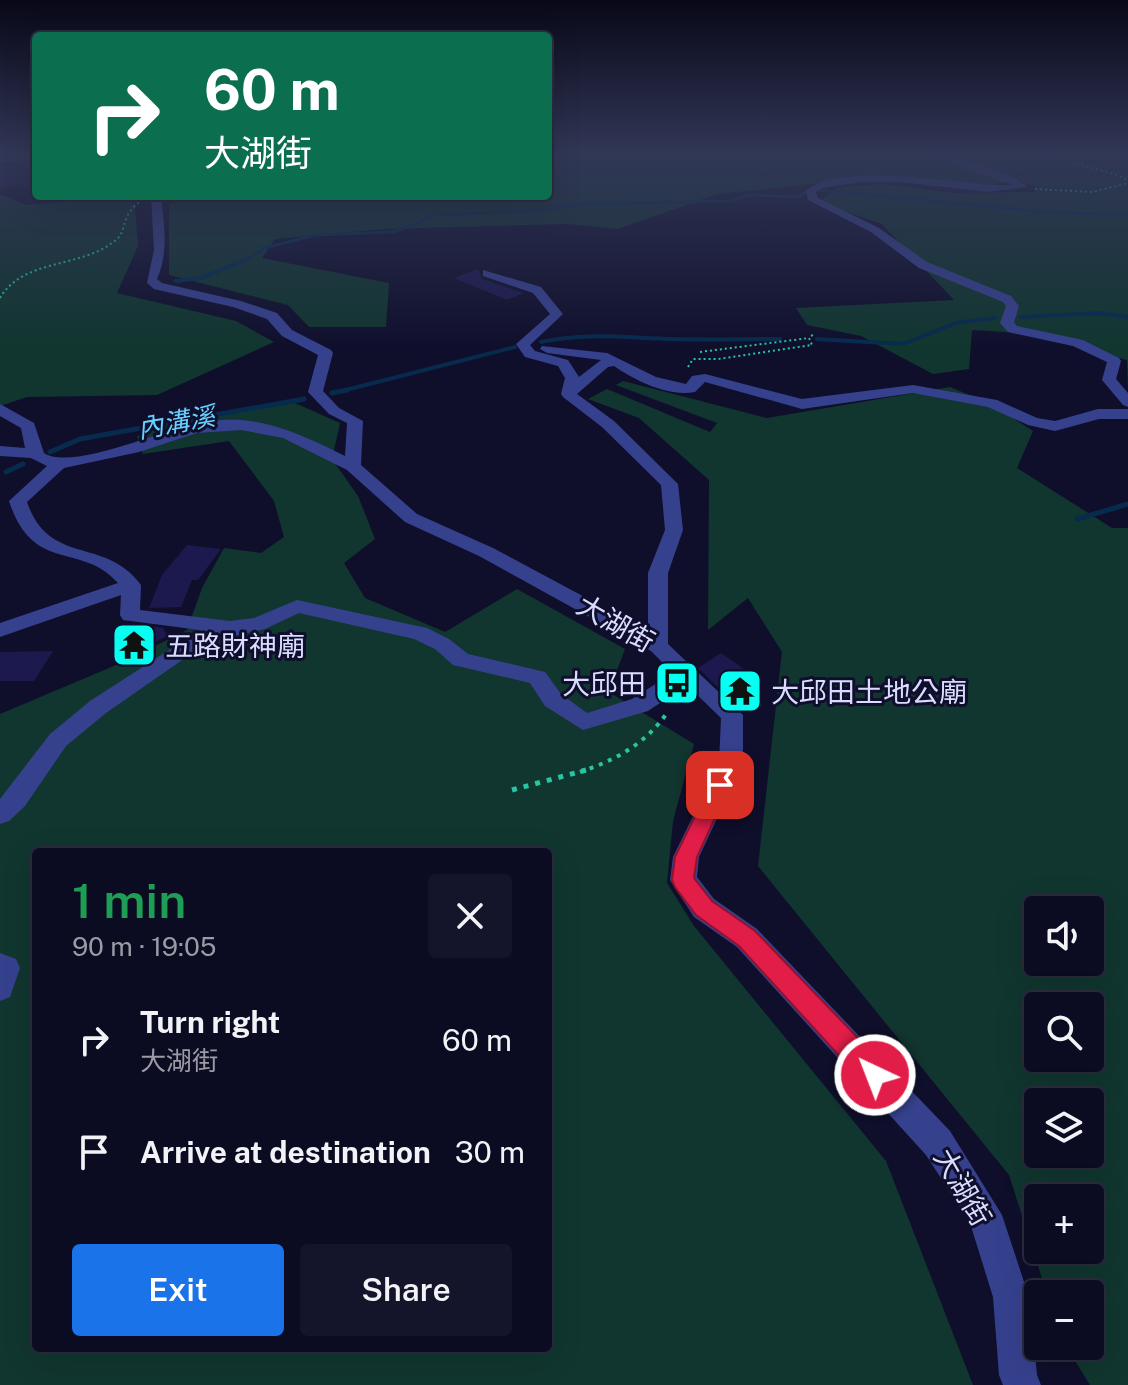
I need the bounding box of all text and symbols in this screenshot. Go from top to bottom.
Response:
text: 60 m [204,57,340,123]
icon: right [72,64,176,168]
text: 大湖街 [204,132,312,174]
water label: 內溝溪 [135,399,221,444]
street label: 大湖街 [571,588,661,658]
temple icon: 五路財神廟 [110,621,158,669]
place label: 五路財神廟 [165,629,305,662]
bus stop icon: 大邱田 [653,659,701,707]
place label: 大邱田 [562,667,646,700]
temple icon: 大邱田土地公廟 [716,667,764,715]
place label: 大邱田土地公廟 [771,675,967,708]
pin [686,751,754,819]
icon: arrive [698,763,742,807]
text: 1 min [72,872,186,929]
button: close [428,874,512,958]
map controls [1024,896,1104,1360]
button: sound [1024,896,1104,976]
text: 90 m · 19:05 [72,931,216,962]
button: search [1024,992,1104,1072]
text: Turn right [140,1004,280,1040]
icon: right [72,1018,116,1062]
text: 60 m [442,1022,512,1058]
position arrow [833,1033,917,1117]
text: 大湖街 [140,1045,218,1076]
button: layers [1024,1088,1104,1168]
icon: arrive [72,1130,116,1174]
text: Arrive at destination [140,1134,431,1170]
text: 30 m [455,1134,525,1170]
street label: 大湖街 [928,1142,998,1232]
button: + [1024,1184,1104,1264]
button: Exit [72,1244,284,1336]
button: Share [300,1244,512,1336]
button: − [1024,1280,1104,1360]

